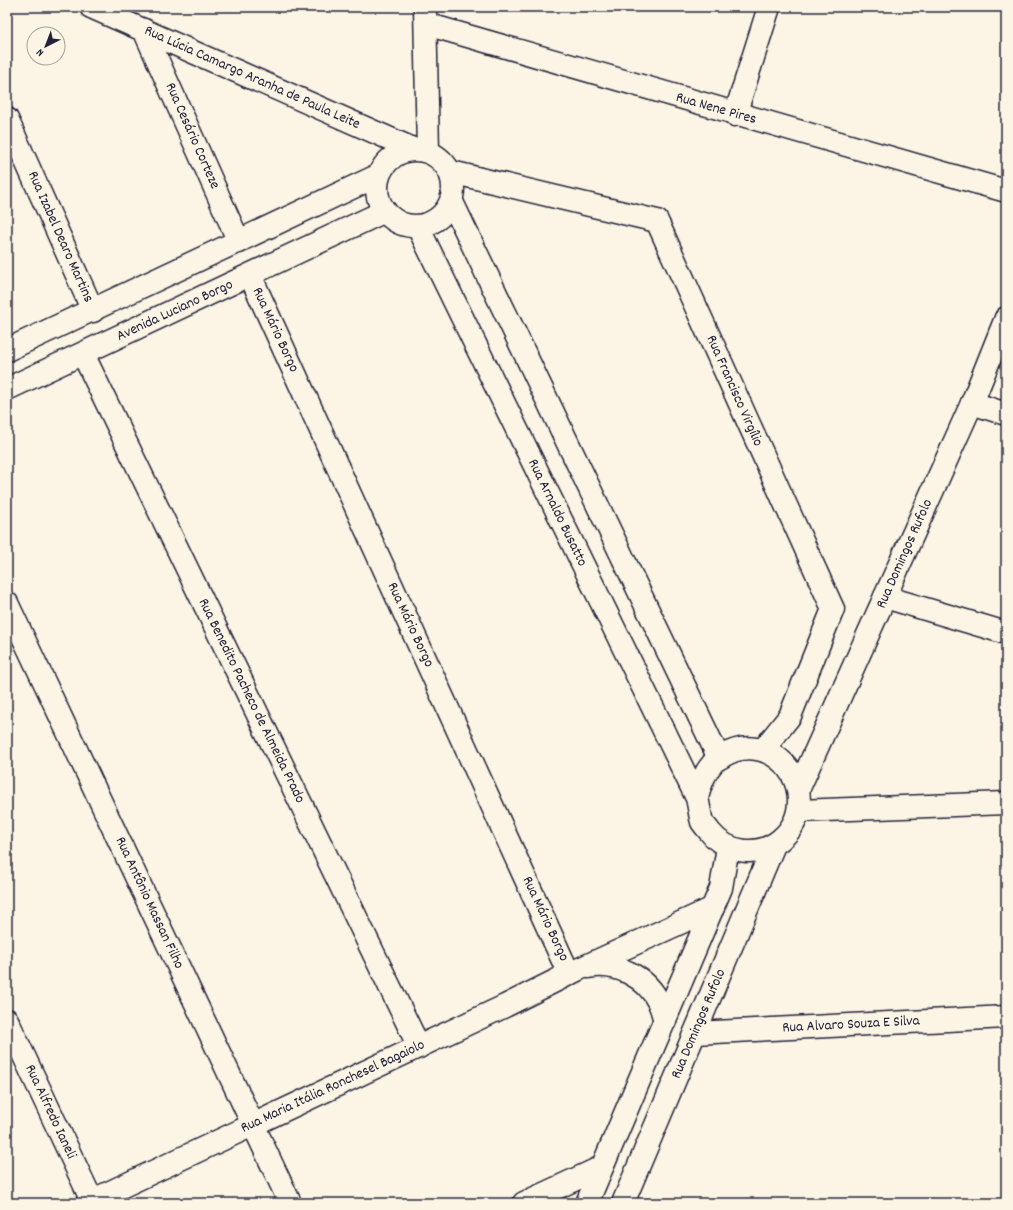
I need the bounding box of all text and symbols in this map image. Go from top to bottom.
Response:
street label: Rua Lúcia Camargo Aranha de Paula Leite [141,20,364,136]
north arrow [26,26,66,66]
text: N [33,44,48,60]
street label: Rua Cesário Corteze [159,79,226,193]
street label: Rua Nene Pires [673,87,759,131]
street label: Rua Izabel Dearo Martins [21,168,99,306]
street label: Avenida Luciano Borgo [113,274,237,348]
street label: Rua Mário Borgo [246,284,304,376]
street label: Rua Francisco Virgílio [700,332,768,450]
street label: Rua Arnaldo Busatto [521,455,593,571]
street label: Rua Domingos Rufolo [871,496,939,612]
street label: Rua Mário Borgo [381,579,439,671]
street label: Rua Benedito Pacheco de Almeida Prado [192,595,310,807]
street label: Rua Antônio Massan Filho [109,833,189,973]
street label: Rua Mário Borgo [516,873,574,965]
street label: Rua Domingos Rufolo [666,965,732,1082]
street label: Rua Alvaro Souza E Silva [782,1010,921,1040]
street label: Rua Maria Itália Ronchesel Bagaiolo [237,1034,429,1139]
street label: Rua Alfredo Ianeli [18,1061,82,1163]

